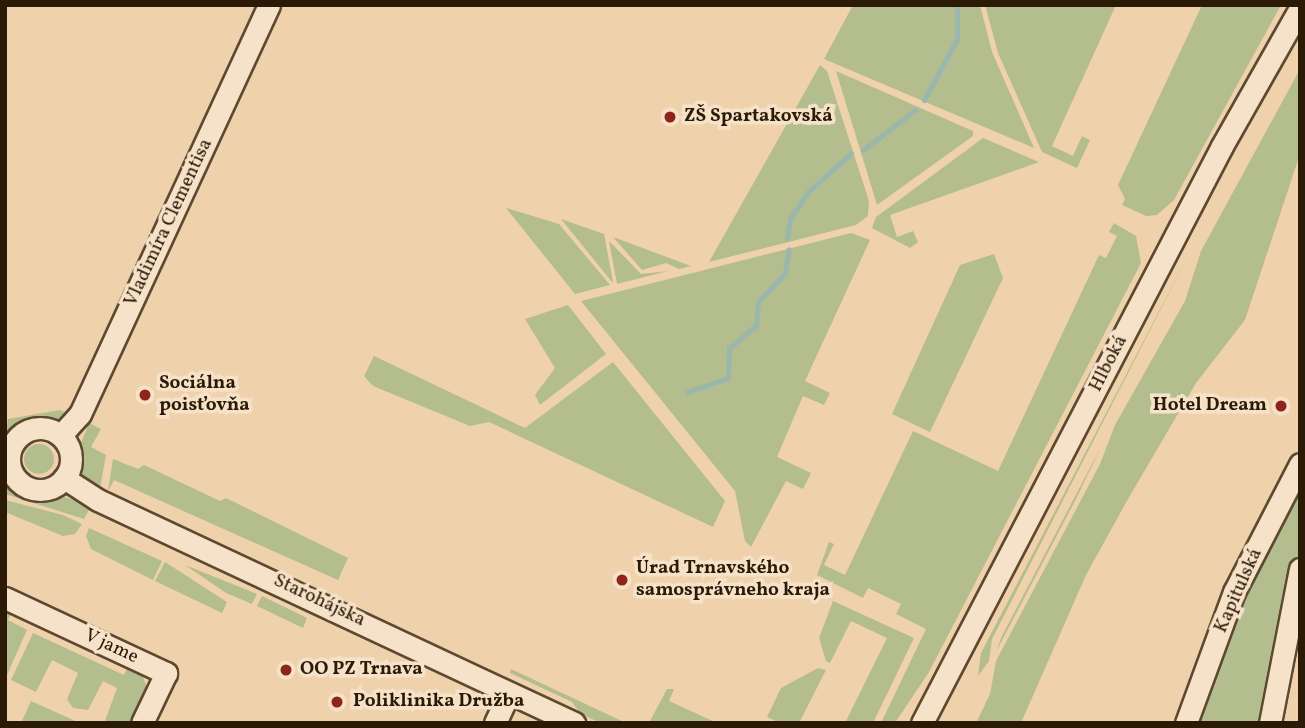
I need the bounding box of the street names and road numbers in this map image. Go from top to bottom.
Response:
street label: Vladimíra Clementisa [120,136,218,310]
street label: Hlboká [1085,332,1133,396]
street label: Kapitulská [1210,545,1268,637]
street label: Starohájska [269,570,369,632]
street label: V jame [80,625,142,669]

